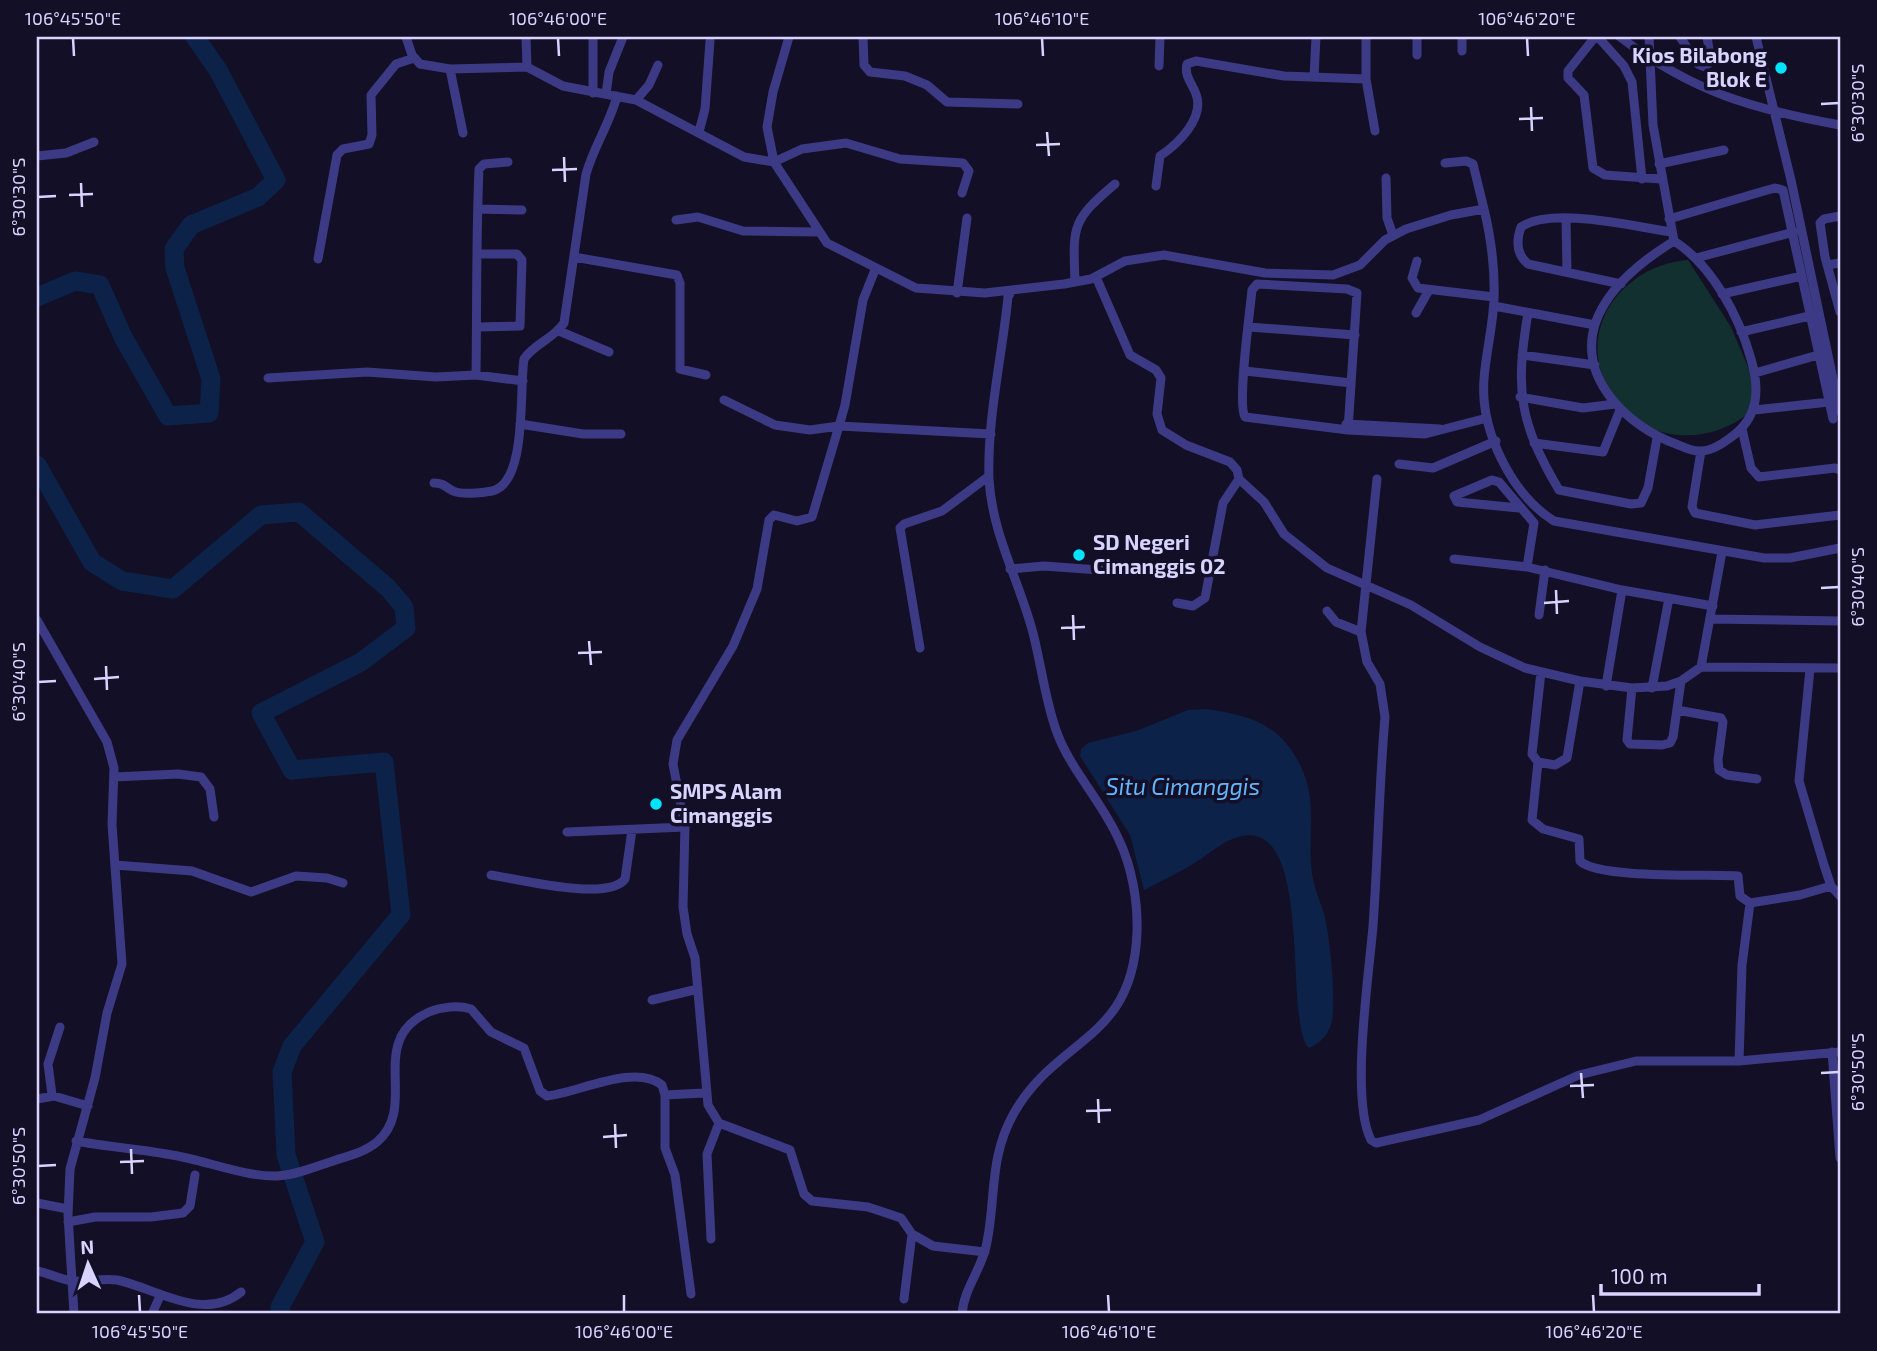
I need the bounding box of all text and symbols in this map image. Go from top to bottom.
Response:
text: 106°45'50"E [25,7,121,29]
text: 106°46'00"E [509,7,607,29]
text: 106°46'10"E [995,7,1089,29]
text: 106°46'20"E [1478,7,1576,29]
place label: Kios Bilabong Blok E [1632,42,1767,91]
marker: Kios Bilabong Blok E [1773,60,1789,76]
text: 6°30'30"S [1846,64,1868,142]
text: 6°30'30"S [7,158,29,236]
place label: SD Negeri Cimanggis 02 [1093,529,1226,578]
marker: SD Negeri Cimanggis 02 [1071,547,1087,563]
text: 6°30'40"S [1846,547,1868,627]
text: 6°30'40"S [7,642,29,722]
water label: Situ Cimanggis [1106,772,1260,800]
place label: SMPS Alam Cimanggis [670,778,782,827]
marker: SMPS Alam Cimanggis [648,796,664,812]
text: 6°30'50"S [1846,1033,1868,1111]
text: 6°30'50"S [7,1127,29,1205]
north arrow [52,1228,122,1298]
text: N [80,1235,95,1258]
scale bar [1601,1253,1758,1297]
text: 100 m [1611,1263,1668,1288]
text: 106°45'50"E [92,1320,188,1342]
text: 106°46'00"E [575,1320,673,1342]
text: 106°46'10"E [1062,1320,1156,1342]
text: 106°46'20"E [1545,1320,1643,1342]

